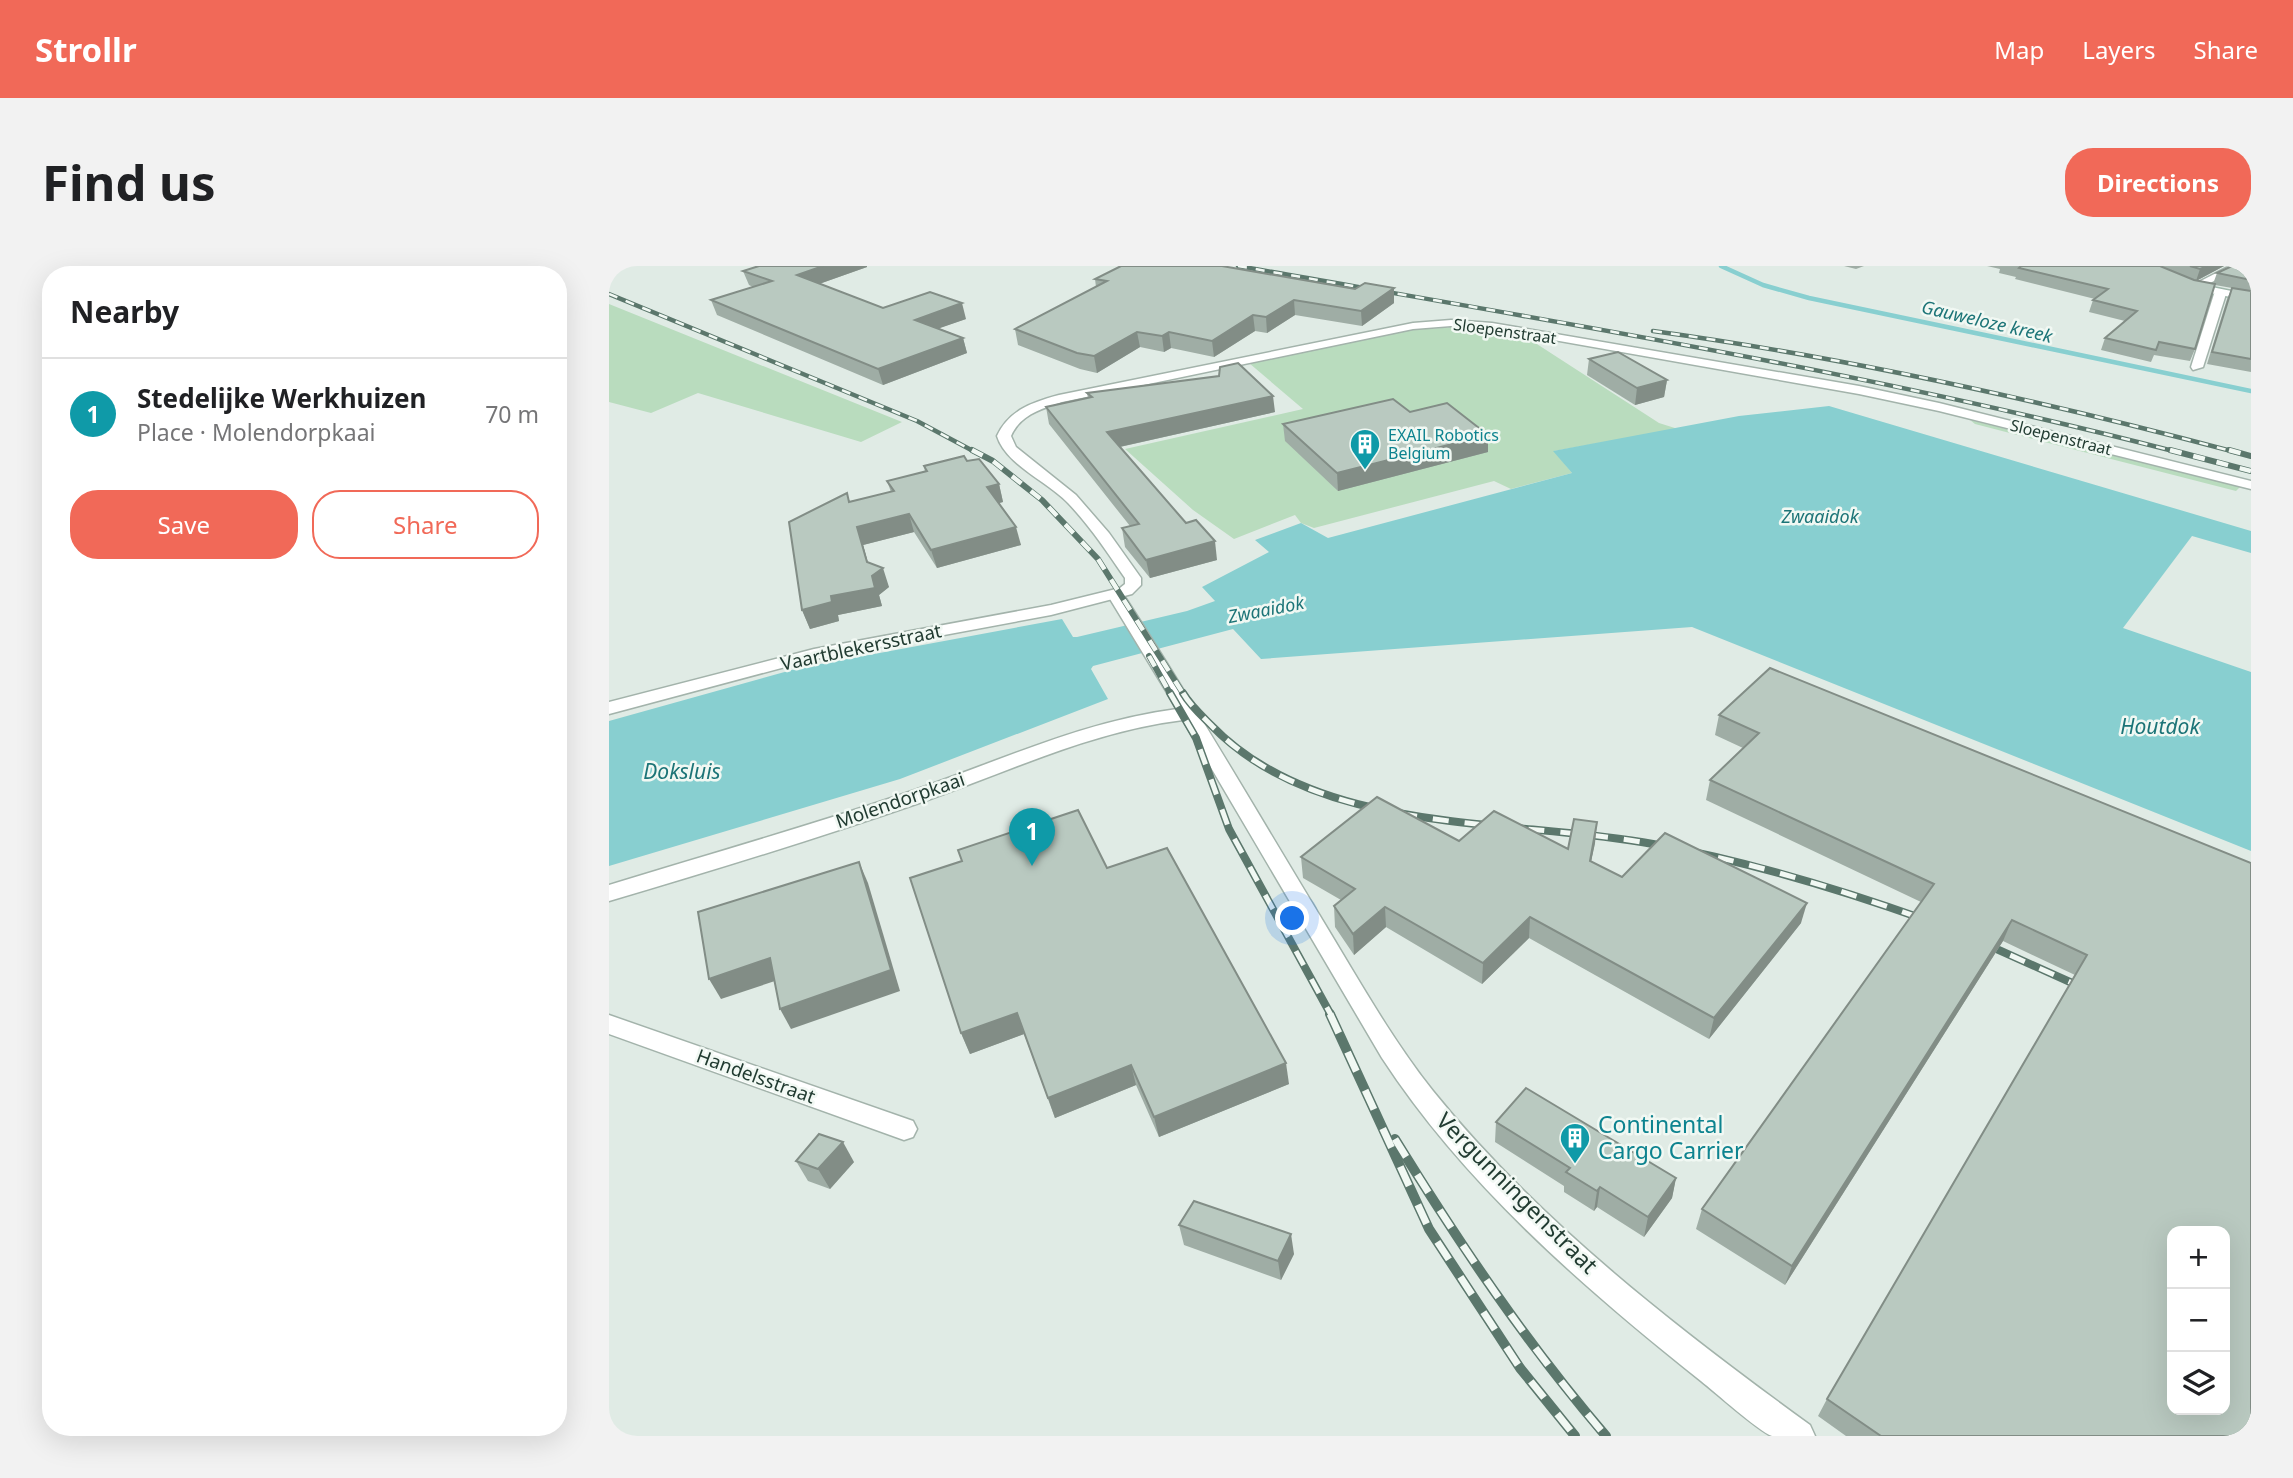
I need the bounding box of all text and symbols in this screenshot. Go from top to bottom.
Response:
text: Strollr [35,27,137,72]
text: Map [1994,33,2044,66]
text: Layers [2082,33,2156,66]
text: Share [2194,33,2258,66]
button: Directions [2065,148,2251,217]
text: Find us [42,149,216,215]
text: Nearby [70,291,179,332]
water label: Gauweloze kreek [1919,294,2056,348]
street label: Sloepenstraat [1452,313,1558,349]
text: Stedelijke Werkhuizen [137,380,426,416]
text: 1 [86,398,100,430]
text: 70 m [485,398,539,430]
street label: Sloepenstraat [2008,414,2114,460]
text: Place · Molendorpkaai [137,416,376,448]
place label: EXAIL Robotics Belgium [1388,424,1499,464]
building icon: EXAIL Robotics Belgium [1348,427,1382,471]
button: Save [70,490,298,559]
button: Share [312,490,539,559]
water label: Zwaaidok [1780,504,1860,528]
water label: Zwaaidok [1225,590,1307,628]
street label: Vaartblekersstraat [778,617,944,677]
water label: Houtdok [2120,712,2201,740]
water label: Doksluis [643,757,721,785]
street label: Molendorpkaai [832,766,968,834]
pin: 1 [1009,808,1055,866]
your location [1275,901,1309,935]
street label: Handelsstraat [693,1042,819,1110]
street label: Vergunningenstraat [1430,1104,1606,1280]
place label: Continental Cargo Carrier [1598,1108,1744,1166]
building icon: Continental Cargo Carrier [1558,1121,1592,1165]
map controls [2167,1226,2230,1415]
button: + [2167,1226,2230,1289]
button: − [2167,1289,2230,1352]
button: layers [2167,1352,2230,1415]

